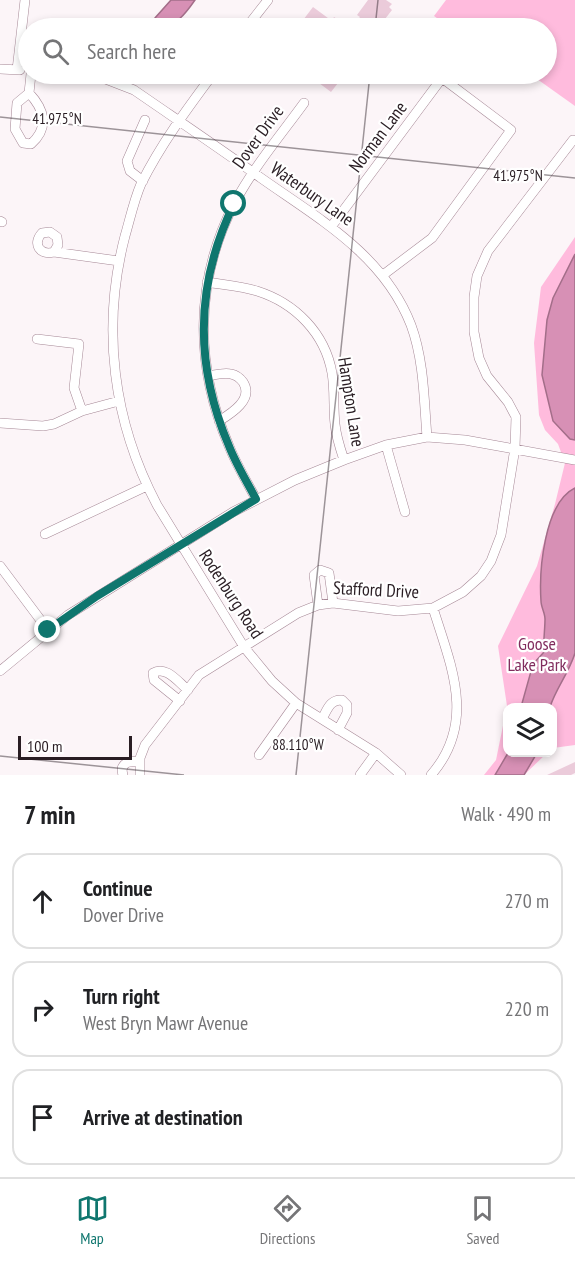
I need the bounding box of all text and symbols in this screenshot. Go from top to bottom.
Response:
search box [18,18,557,84]
icon: search [39,35,72,68]
text: Search here [87,37,176,65]
street label: Norman Lane [344,97,412,177]
street label: Dover Drive [227,100,288,173]
text: 41.975°N [32,109,82,128]
street label: Waterbury Lane [266,157,358,231]
text: 41.975°N [493,166,543,185]
route start [220,190,246,216]
street label: Hampton Lane [333,355,370,448]
street label: Rodenburg Road [194,545,269,643]
street label: Stafford Drive [332,576,420,603]
route end [34,616,60,642]
park label: Goose Lake Park [507,632,567,676]
map controls [503,703,557,757]
button: layers [503,703,557,757]
scale bar [18,733,132,760]
text: 88.110°W [272,735,324,754]
text: 100 m [27,736,62,756]
text: 7 min [24,798,75,831]
text: Walk · 490 m [461,801,551,827]
text: Continue [83,874,153,902]
icon: ahead [26,885,59,918]
text: 270 m [505,888,549,914]
text: Dover Drive [83,902,164,928]
text: Turn right [83,982,160,1010]
icon: right [26,993,59,1026]
text: 220 m [505,996,549,1022]
text: West Bryn Mawr Avenue [83,1010,248,1036]
icon: arrive [26,1101,59,1134]
text: Arrive at destination [83,1103,243,1131]
tab: Map [76,1192,109,1248]
tab: Directions [260,1192,315,1248]
tab: Saved [466,1192,499,1248]

